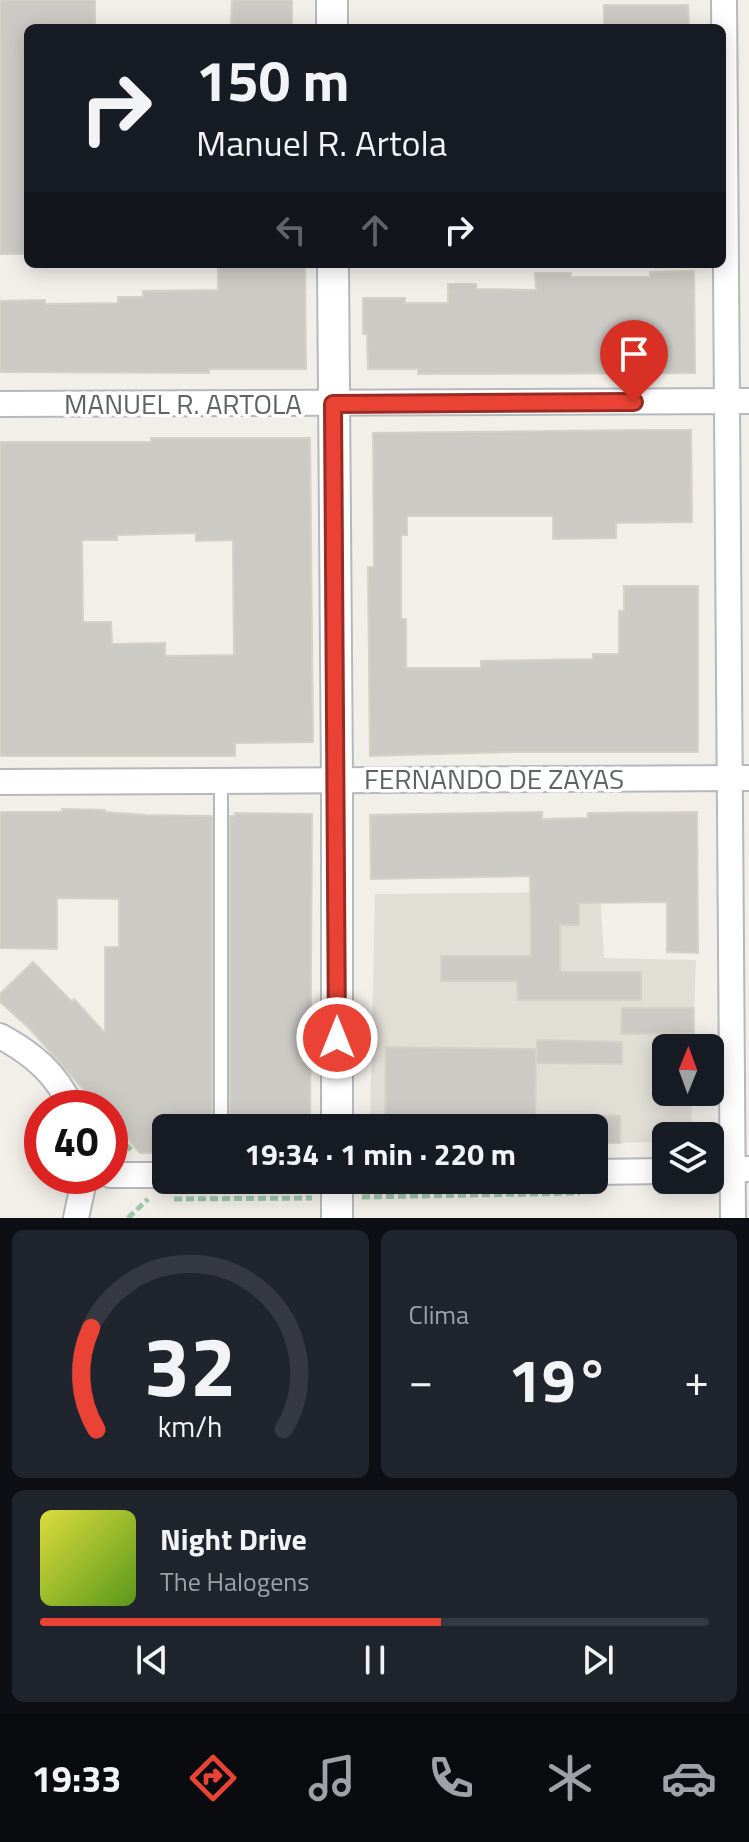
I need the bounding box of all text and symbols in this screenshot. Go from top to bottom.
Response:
text: 150 m [196,38,349,123]
icon: right [64,56,168,160]
text: Manuel R. Artola [196,115,447,170]
icon: left [269,208,313,252]
icon: ahead [353,208,397,252]
icon: right [437,208,481,252]
pin [600,320,668,402]
icon: arrive [612,332,656,376]
street label: MANUEL R. ARTOLA [64,382,302,425]
street label: FERNANDO DE ZAYAS [364,757,624,800]
position arrow [295,996,379,1080]
north arrow [652,1034,724,1106]
map controls [652,1034,724,1194]
speed limit sign: 40 [24,1090,128,1194]
button: layers [652,1122,724,1194]
text: 19:34 · 1 min · 220 m [244,1131,516,1177]
text: Clima [409,1295,469,1334]
text: 32 [144,1302,237,1428]
text: 19° [508,1334,609,1425]
text: − [409,1346,433,1413]
text: + [684,1346,709,1413]
text: km/h [158,1405,223,1448]
text: Night Drive [160,1516,307,1562]
text: The Halogens [160,1562,309,1601]
icon: previous [130,1638,174,1682]
icon: pause [353,1638,397,1682]
icon: next [576,1638,620,1682]
icon: directions [185,1750,241,1806]
icon: music [304,1750,360,1806]
icon: phone [423,1750,479,1806]
icon: climate [542,1750,598,1806]
icon: car [661,1750,717,1806]
text: 19:33 [32,1751,121,1806]

